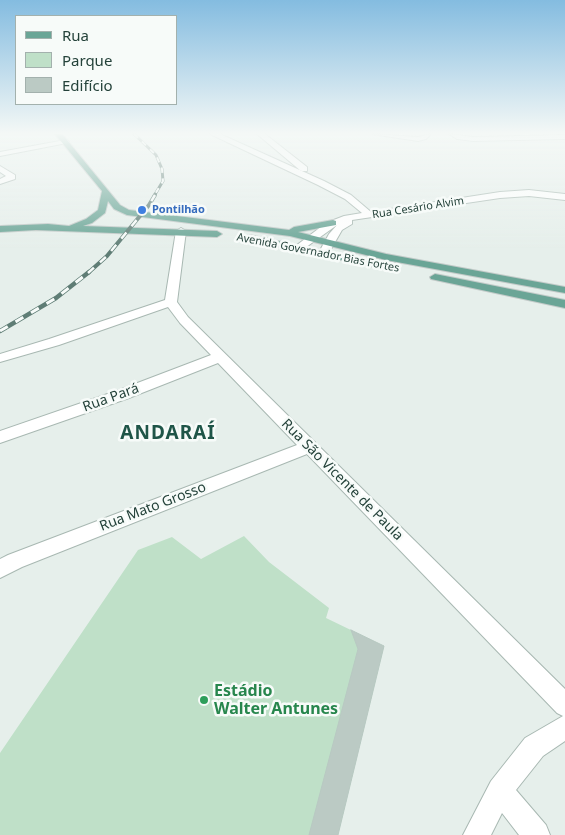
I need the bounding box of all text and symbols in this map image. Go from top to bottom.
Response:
legend [15,15,178,105]
text: Rua [62,25,89,45]
text: Parque [62,50,112,70]
text: Edifício [62,75,113,95]
street label: Rua Cesário Alvim [371,194,465,222]
place label: Pontilhão [152,203,205,217]
marker: Pontilhão [136,204,148,216]
street label: Avenida Governador Bias Fortes [236,231,400,275]
street label: Rua Pará [81,380,141,416]
street label: Rua São Vicente de Paula [278,416,406,544]
district label: ANDARAÍ [119,423,217,445]
street label: Rua Mato Grosso [97,479,209,535]
place label: Estádio Walter Antunes [214,681,338,719]
marker: Estádio Walter Antunes [198,694,210,706]

